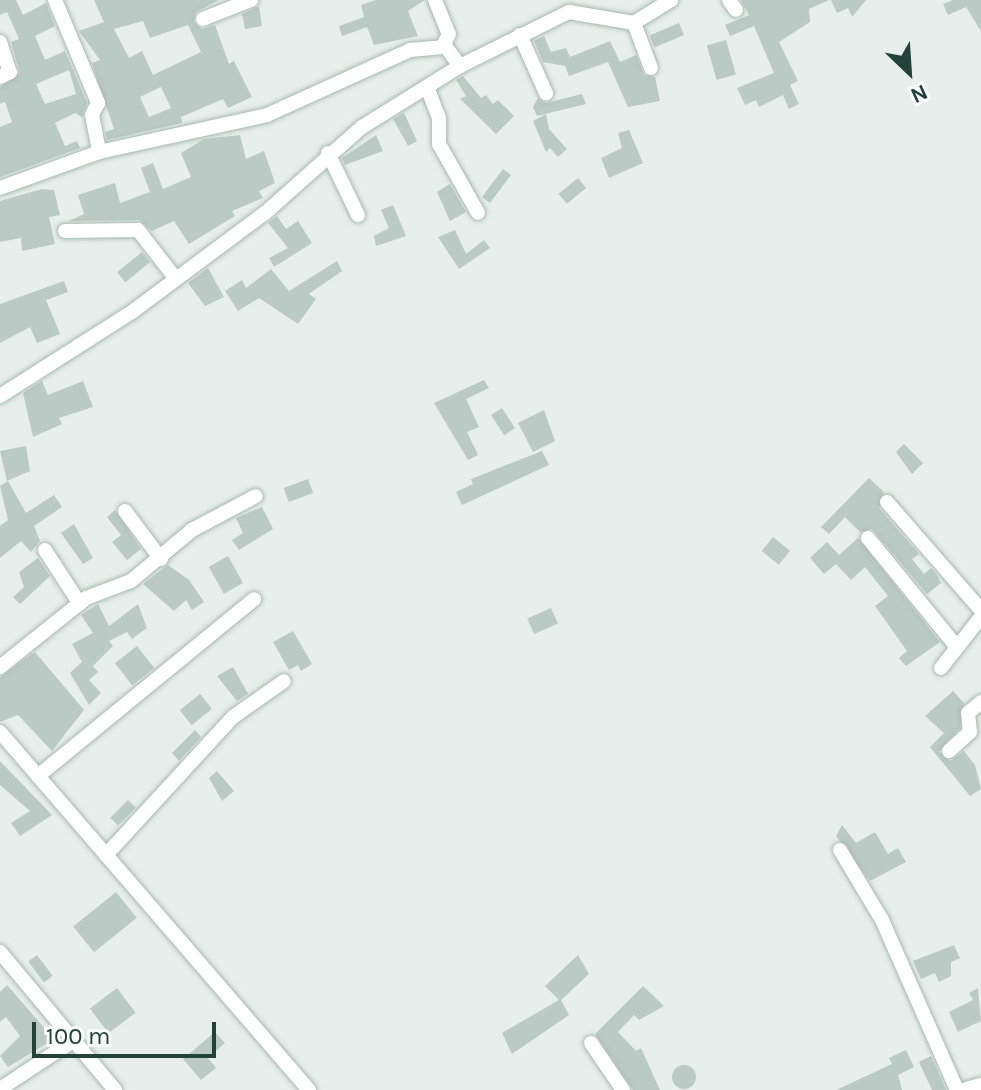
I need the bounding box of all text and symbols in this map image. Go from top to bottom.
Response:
north arrow [869,32,949,112]
text: N [906,79,932,109]
scale bar [36,1006,220,1056]
text: 100 m [46,1022,111,1050]

